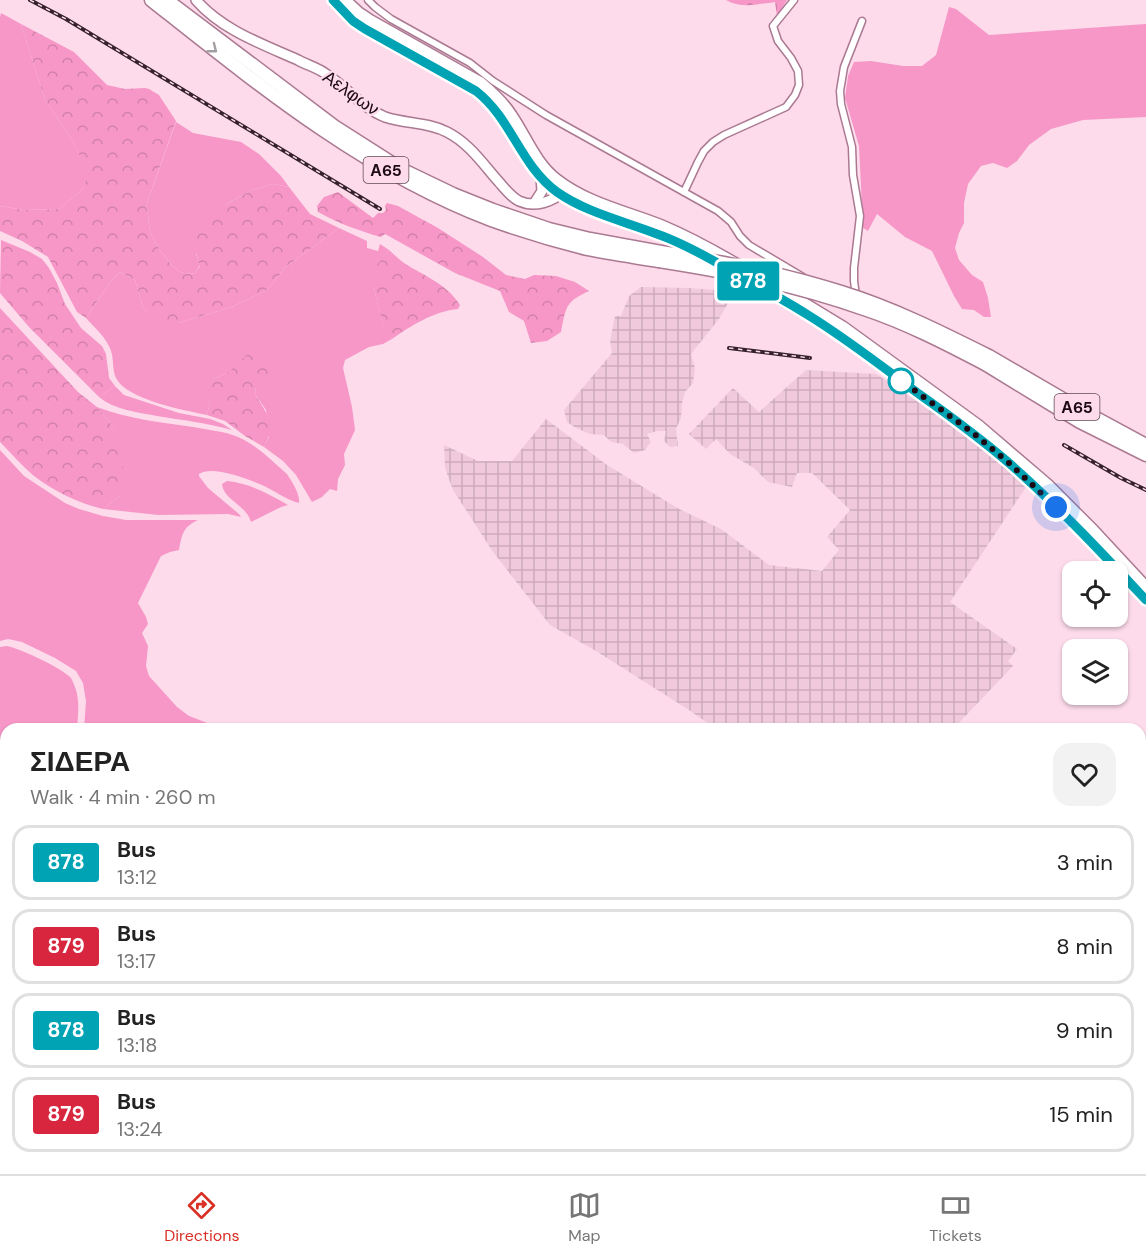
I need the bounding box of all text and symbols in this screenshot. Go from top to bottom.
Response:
one-way arrow [206,42,217,53]
street label: Αελφων [318,65,384,121]
road number: Α65 [364,157,408,183]
line badge: 878 [714,262,783,300]
text: 878 [729,267,767,295]
unlabelled marker [888,368,914,394]
road number: Α65 [1054,394,1100,420]
your location [1041,492,1071,522]
map controls [1062,561,1128,705]
button: locate [1062,561,1128,627]
button: layers [1062,639,1128,705]
text: ΣΙΔΕΡΑ [30,743,130,780]
button: heart [1053,743,1116,806]
text: Walk · 4 min · 260 m [30,784,215,810]
text: Bus [117,835,156,864]
text: 878 [47,848,85,876]
text: 3 min [1057,848,1113,877]
text: 13:12 [117,864,157,890]
text: Bus [117,919,156,948]
text: 879 [47,932,85,960]
text: 8 min [1056,932,1113,961]
text: 13:17 [117,948,156,974]
text: Bus [117,1003,156,1032]
text: 878 [47,1016,85,1044]
text: 9 min [1056,1016,1113,1045]
text: 13:18 [117,1032,158,1058]
text: Bus [117,1087,156,1116]
text: 879 [47,1100,85,1128]
text: 15 min [1049,1100,1113,1129]
text: 13:24 [117,1116,162,1142]
tab: Directions [164,1189,239,1246]
tab: Map [568,1189,601,1246]
tab: Tickets [929,1189,982,1246]

